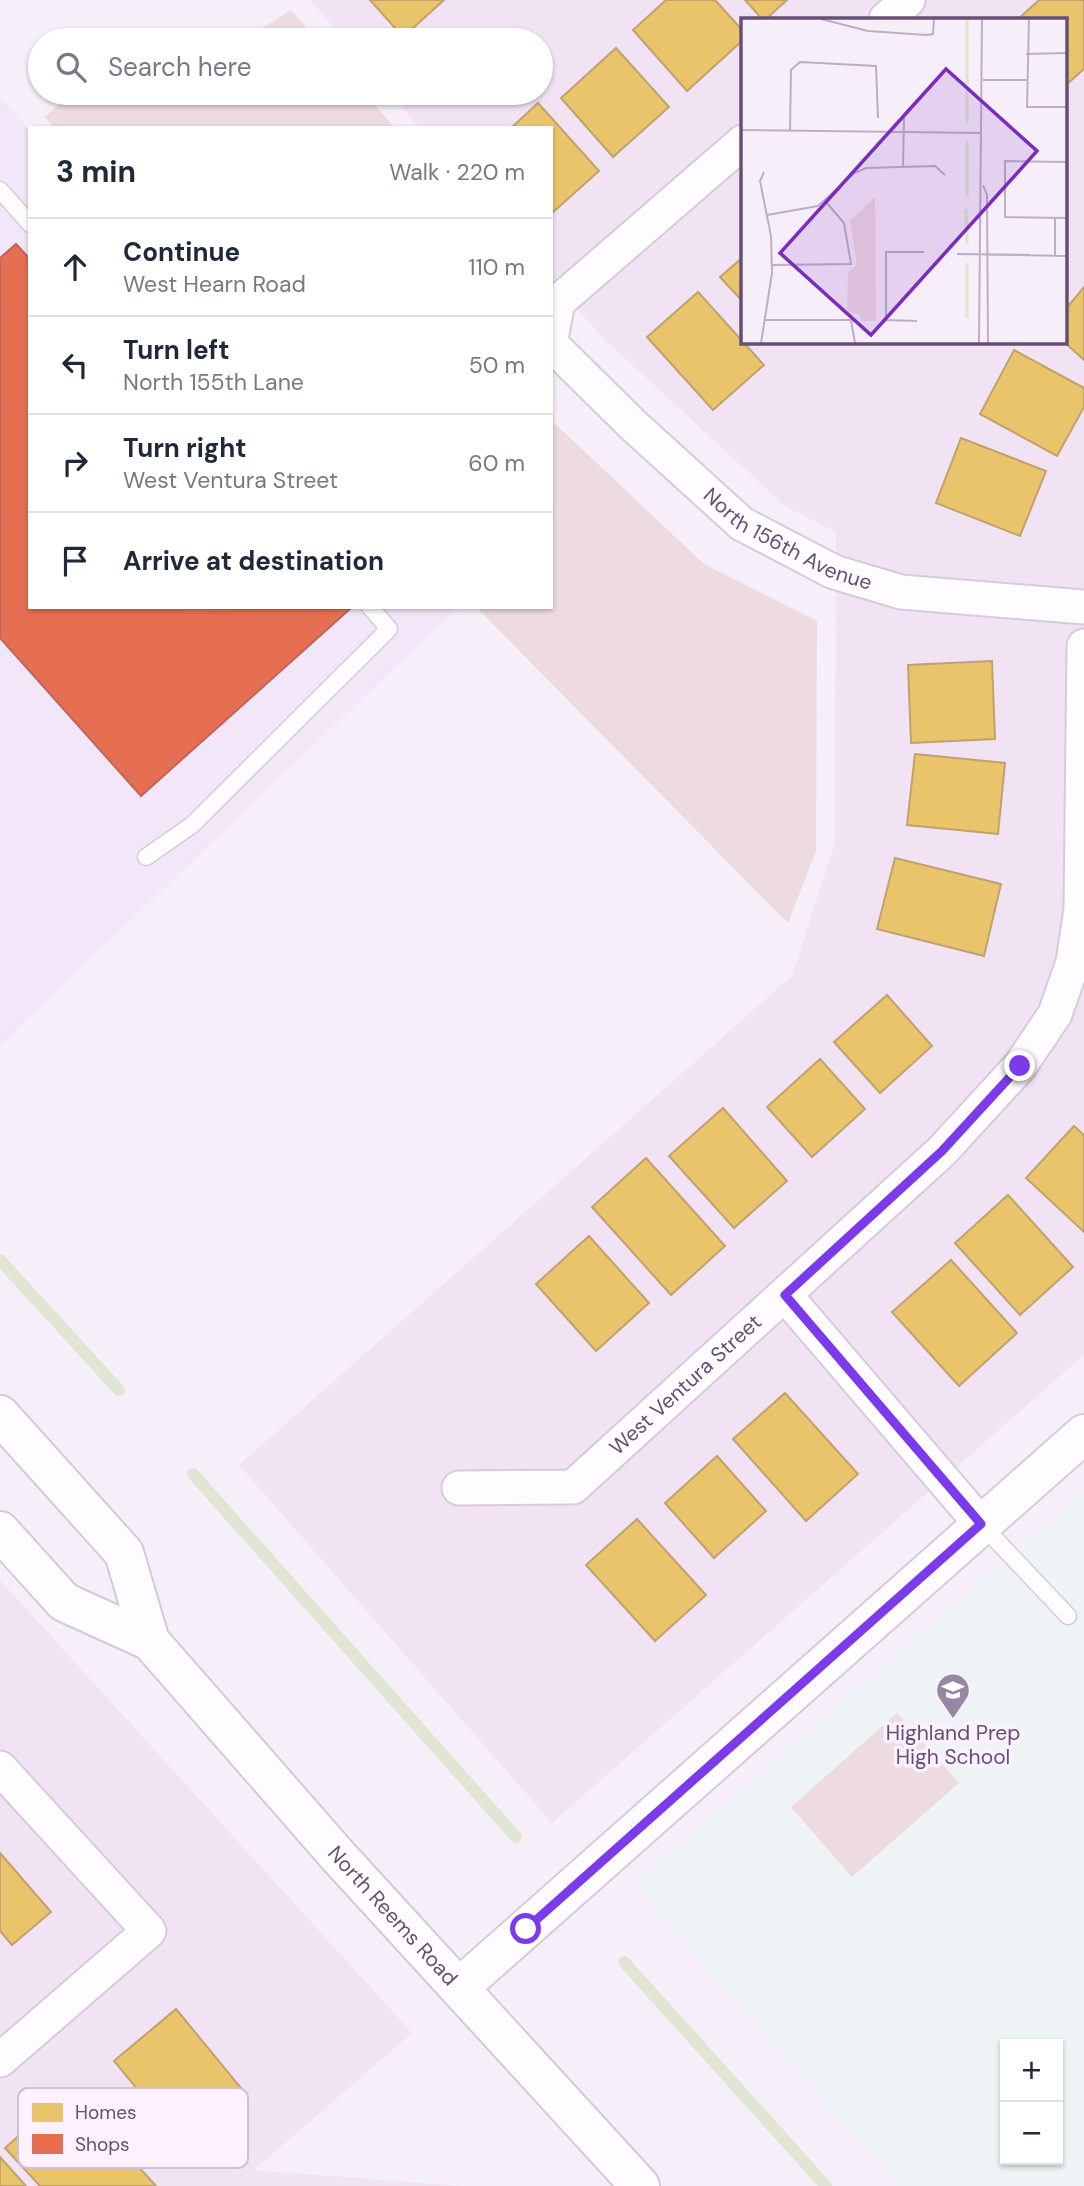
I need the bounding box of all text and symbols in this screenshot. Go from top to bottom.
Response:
inset map [741,18,1066,343]
search box [28,28,553,105]
icon: search [52,48,90,86]
text: Search here [108,50,251,84]
text: 3 min [56,152,136,191]
text: Walk · 220 m [389,157,525,187]
text: Continue [123,235,240,269]
icon: ahead [56,248,94,286]
text: 110 m [468,252,525,282]
text: West Hearn Road [123,269,306,299]
text: Turn left [123,333,230,367]
icon: left [56,346,94,384]
text: 50 m [469,350,525,380]
text: North 155th Lane [123,367,304,397]
text: Turn right [123,431,247,465]
icon: right [56,444,94,482]
text: 60 m [468,448,525,478]
text: West Ventura Street [123,465,338,495]
street label: North 156th Avenue [697,482,875,597]
icon: arrive [56,542,94,580]
text: Arrive at destination [123,544,384,578]
route end [1004,1050,1035,1081]
street label: West Ventura Street [603,1308,767,1461]
school or university icon: Highland Prep High School [934,1671,972,1720]
place label: Highland Prep High School [886,1719,1020,1771]
street label: North Reems Road [322,1840,464,1992]
route start [510,1913,541,1944]
map controls [1000,2039,1063,2165]
button: + [1000,2039,1063,2102]
legend [18,2088,248,2168]
text: Homes [75,2100,136,2125]
button: − [1000,2102,1063,2165]
text: Shops [75,2132,130,2157]

